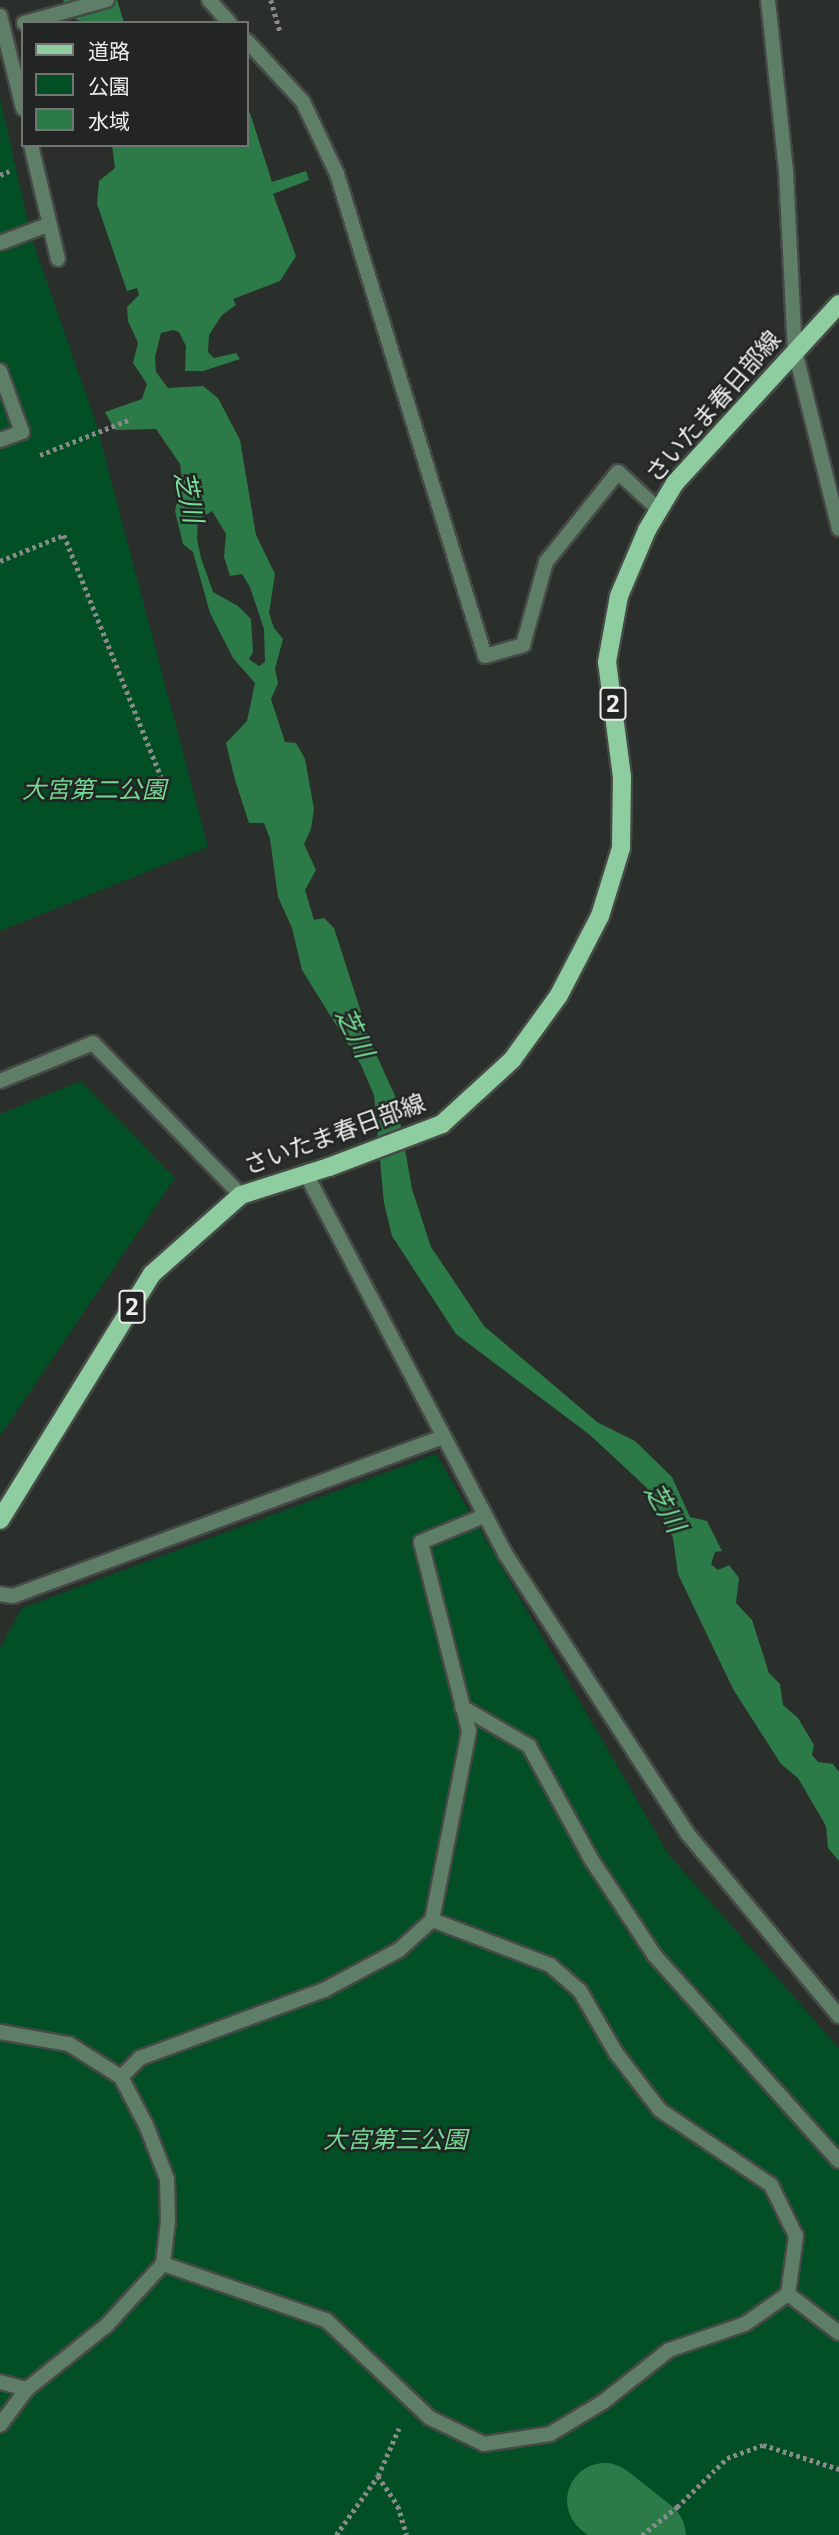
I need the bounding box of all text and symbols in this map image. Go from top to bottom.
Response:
legend [21,21,248,147]
text: 道路 [88,39,130,65]
text: 公園 [88,74,130,100]
text: 水域 [88,109,130,135]
street label: さいたま春日部線 [640,325,788,489]
water label: 芝川 [167,468,209,526]
road number: 2 [599,684,627,724]
park label: 大宮第二公園 [22,777,166,805]
water label: 芝川 [329,1003,379,1063]
street label: さいたま春日部線 [240,1089,430,1181]
road number: 2 [118,1288,146,1326]
water label: 芝川 [637,1478,691,1538]
park label: 大宮第三公園 [323,2127,467,2155]

